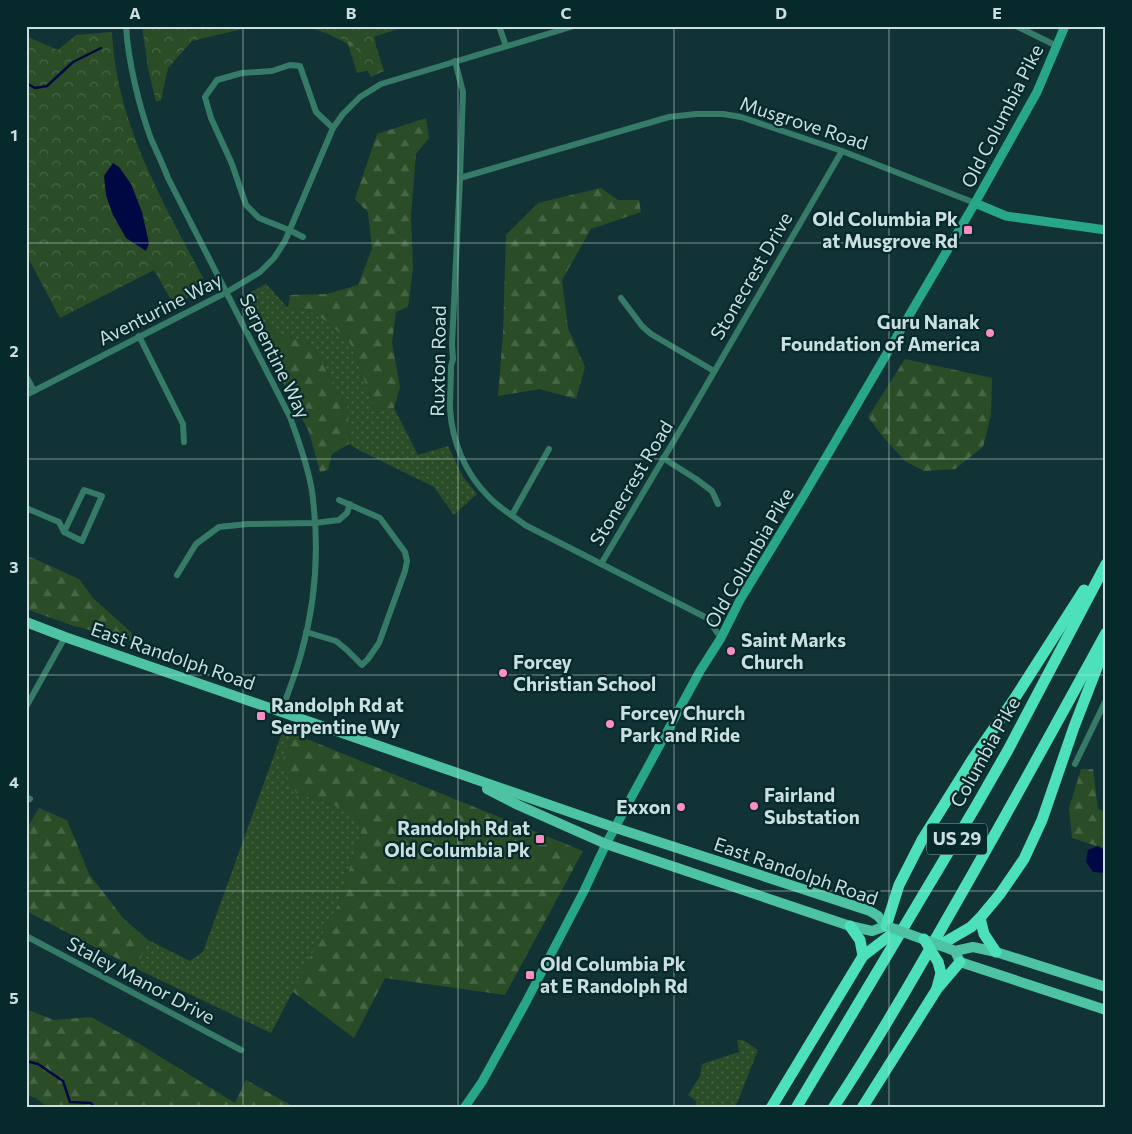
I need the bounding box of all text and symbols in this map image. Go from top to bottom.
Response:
text: A [129,3,141,22]
text: B [346,3,357,22]
text: C [561,3,572,22]
text: D [775,3,787,22]
text: E [992,3,1002,22]
street label: Old Columbia Pike [956,40,1048,191]
street label: Musgrove Road [737,91,871,154]
text: 1 [10,125,18,144]
place label: Old Columbia Pk at Musgrove Rd [812,207,958,252]
street label: Stonecrest Drive [705,208,796,344]
marker: Old Columbia Pk at Musgrove Rd [962,224,974,236]
street label: Aventurine Way [94,267,226,350]
street label: Serpentine Way [235,290,316,422]
street label: Ruxton Road [425,305,450,417]
place label: Guru Nanak Foundation of America [780,310,980,355]
marker: Guru Nanak Foundation of America [984,327,996,339]
text: 2 [9,341,19,360]
street label: Stonecrest Road [584,416,677,550]
street label: Old Columbia Pike [699,484,798,632]
text: 3 [9,557,19,576]
street label: East Randolph Road [88,617,258,694]
place label: Saint Marks Church [741,628,846,673]
marker: Saint Marks Church [725,645,737,657]
place label: Forcey Christian School [513,650,656,695]
marker: Forcey Christian School [497,667,509,679]
street label: Columbia Pike [945,692,1024,811]
place label: Randolph Rd at Serpentine Wy [271,693,404,738]
place label: Forcey Church Park and Ride [620,701,745,746]
marker: Randolph Rd at Serpentine Wy [255,710,267,722]
marker: Forcey Church Park and Ride [604,718,616,730]
text: 4 [9,772,19,791]
place label: Fairland Substation [764,783,860,828]
place label: Exxon [616,795,671,818]
marker: Fairland Substation [748,800,760,812]
marker: Exxon [675,801,687,813]
place label: Randolph Rd at Old Columbia Pk [384,816,530,861]
road number: US 29 [927,824,987,854]
street label: East Randolph Road [711,832,881,909]
marker: Randolph Rd at Old Columbia Pk [534,833,546,845]
street label: Staley Manor Drive [63,931,219,1028]
place label: Old Columbia Pk at E Randolph Rd [540,952,688,997]
marker: Old Columbia Pk at E Randolph Rd [524,969,536,981]
text: 5 [9,988,19,1007]

